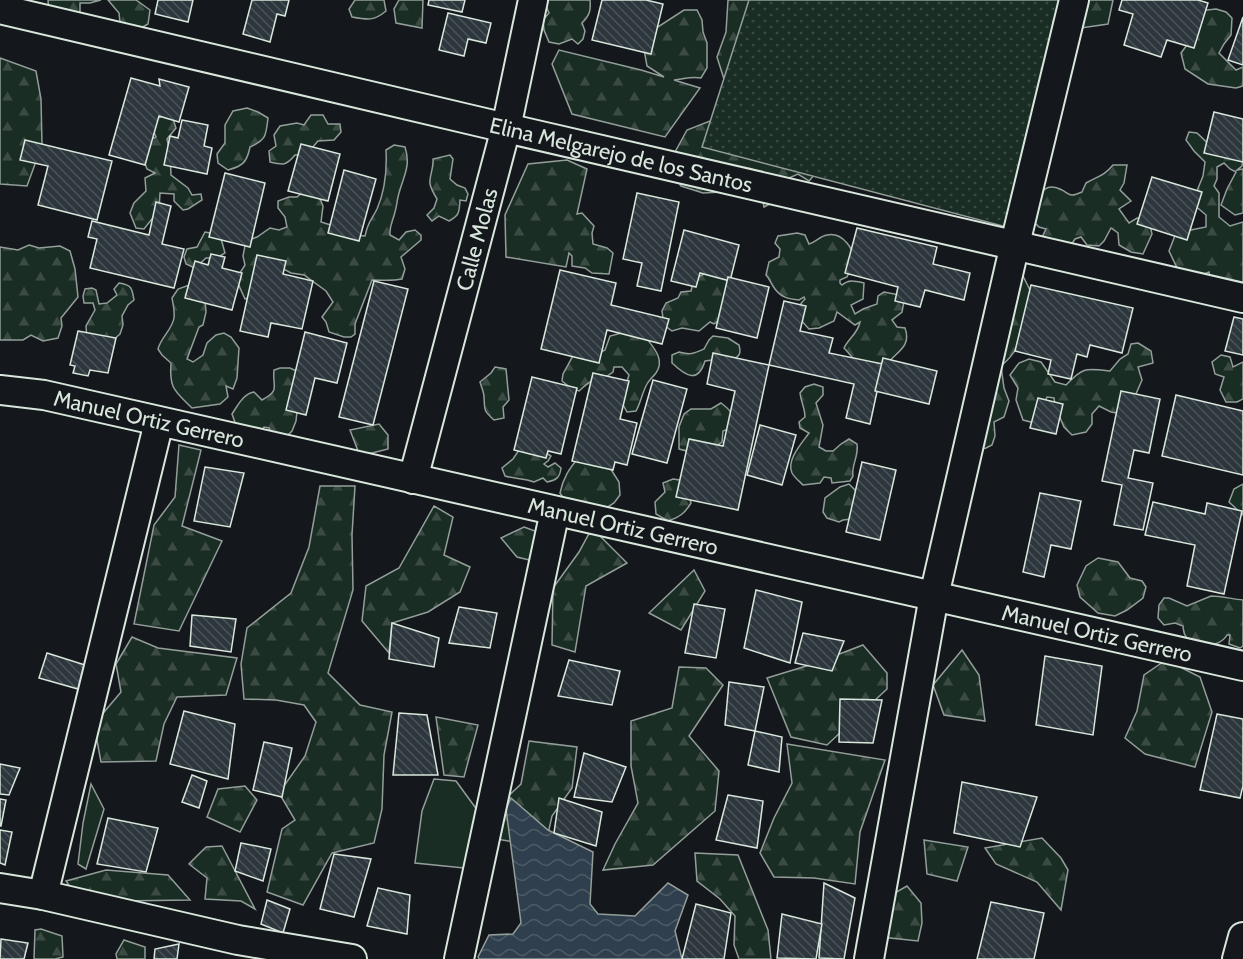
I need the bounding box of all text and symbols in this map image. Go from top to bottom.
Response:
street label: Elina Melgarejo de los Santos [487,112,755,198]
street label: Calle Molas [450,185,504,294]
street label: Manuel Ortiz Gerrero [51,385,247,454]
street label: Manuel Ortiz Gerrero [525,492,721,561]
street label: Manuel Ortiz Gerrero [999,599,1195,668]

